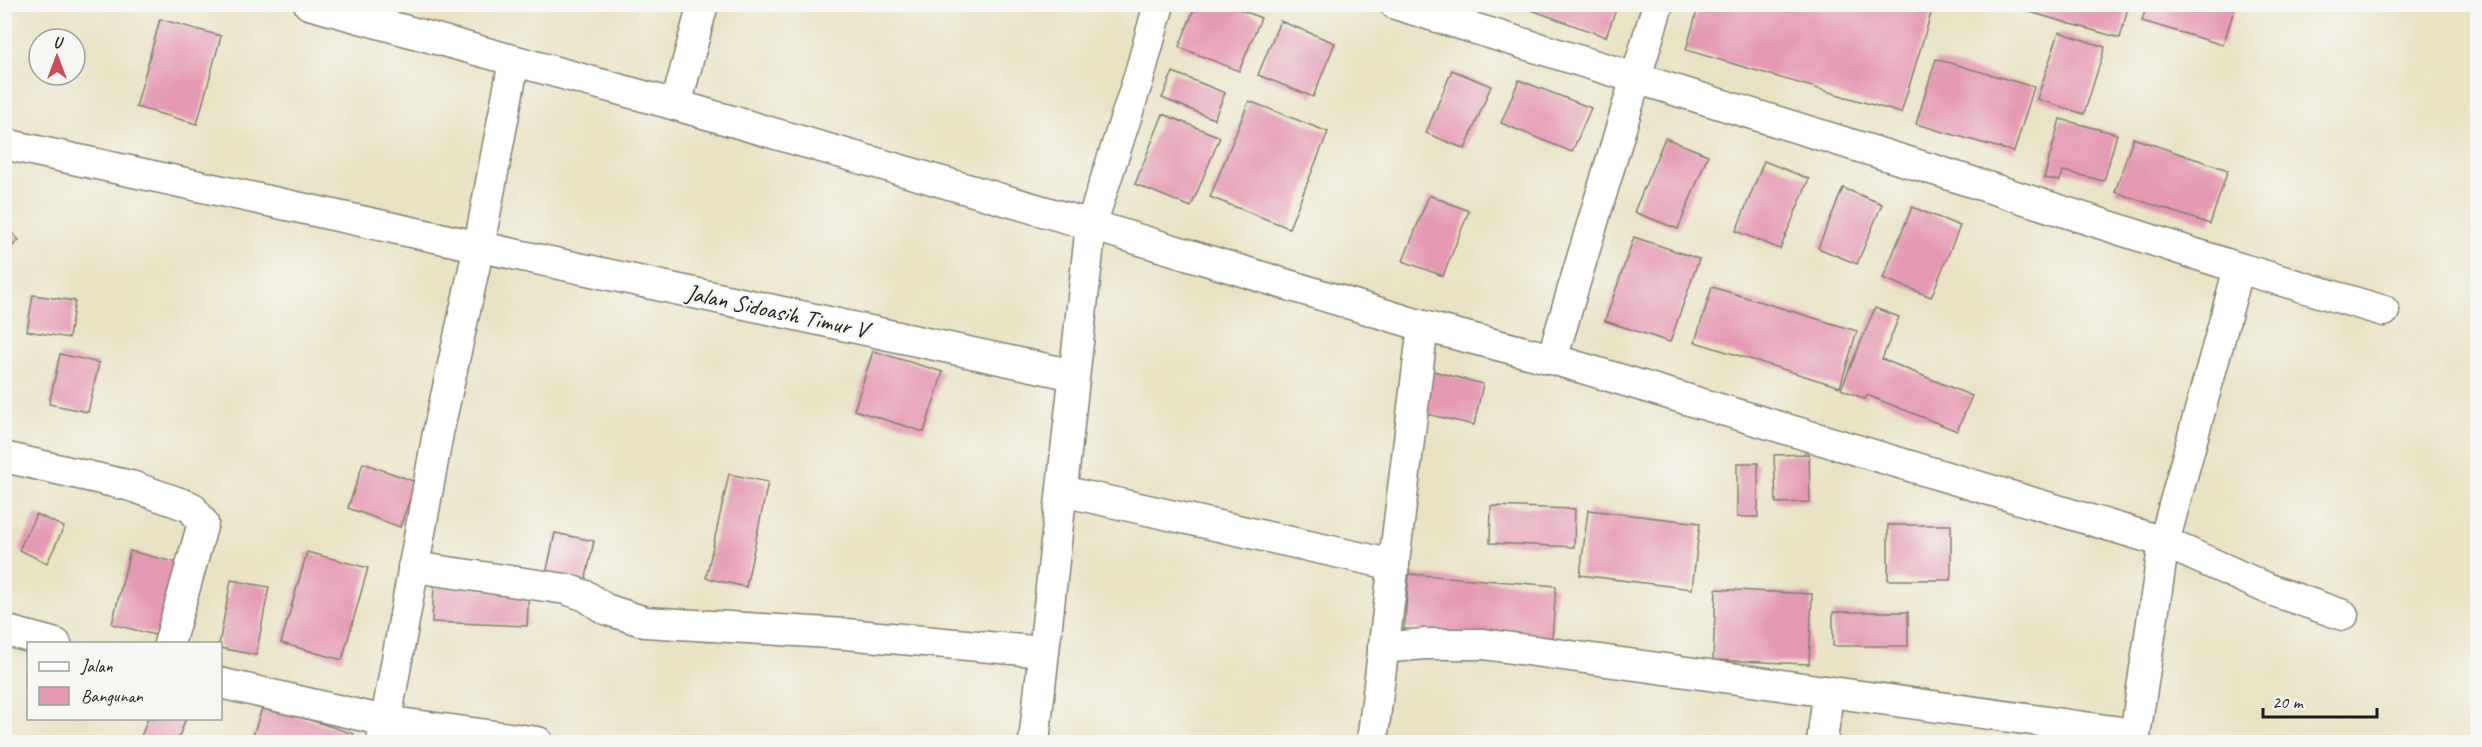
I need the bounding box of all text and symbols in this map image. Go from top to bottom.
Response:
north arrow [27,27,87,87]
text: U [53,33,64,53]
street label: Jalan Sidoasih Timur V [682,277,876,346]
legend [27,642,222,720]
text: Jalan [80,655,113,677]
scale bar [2263,681,2377,719]
text: Bangunan [81,685,144,707]
text: 20 m [2272,691,2305,713]

